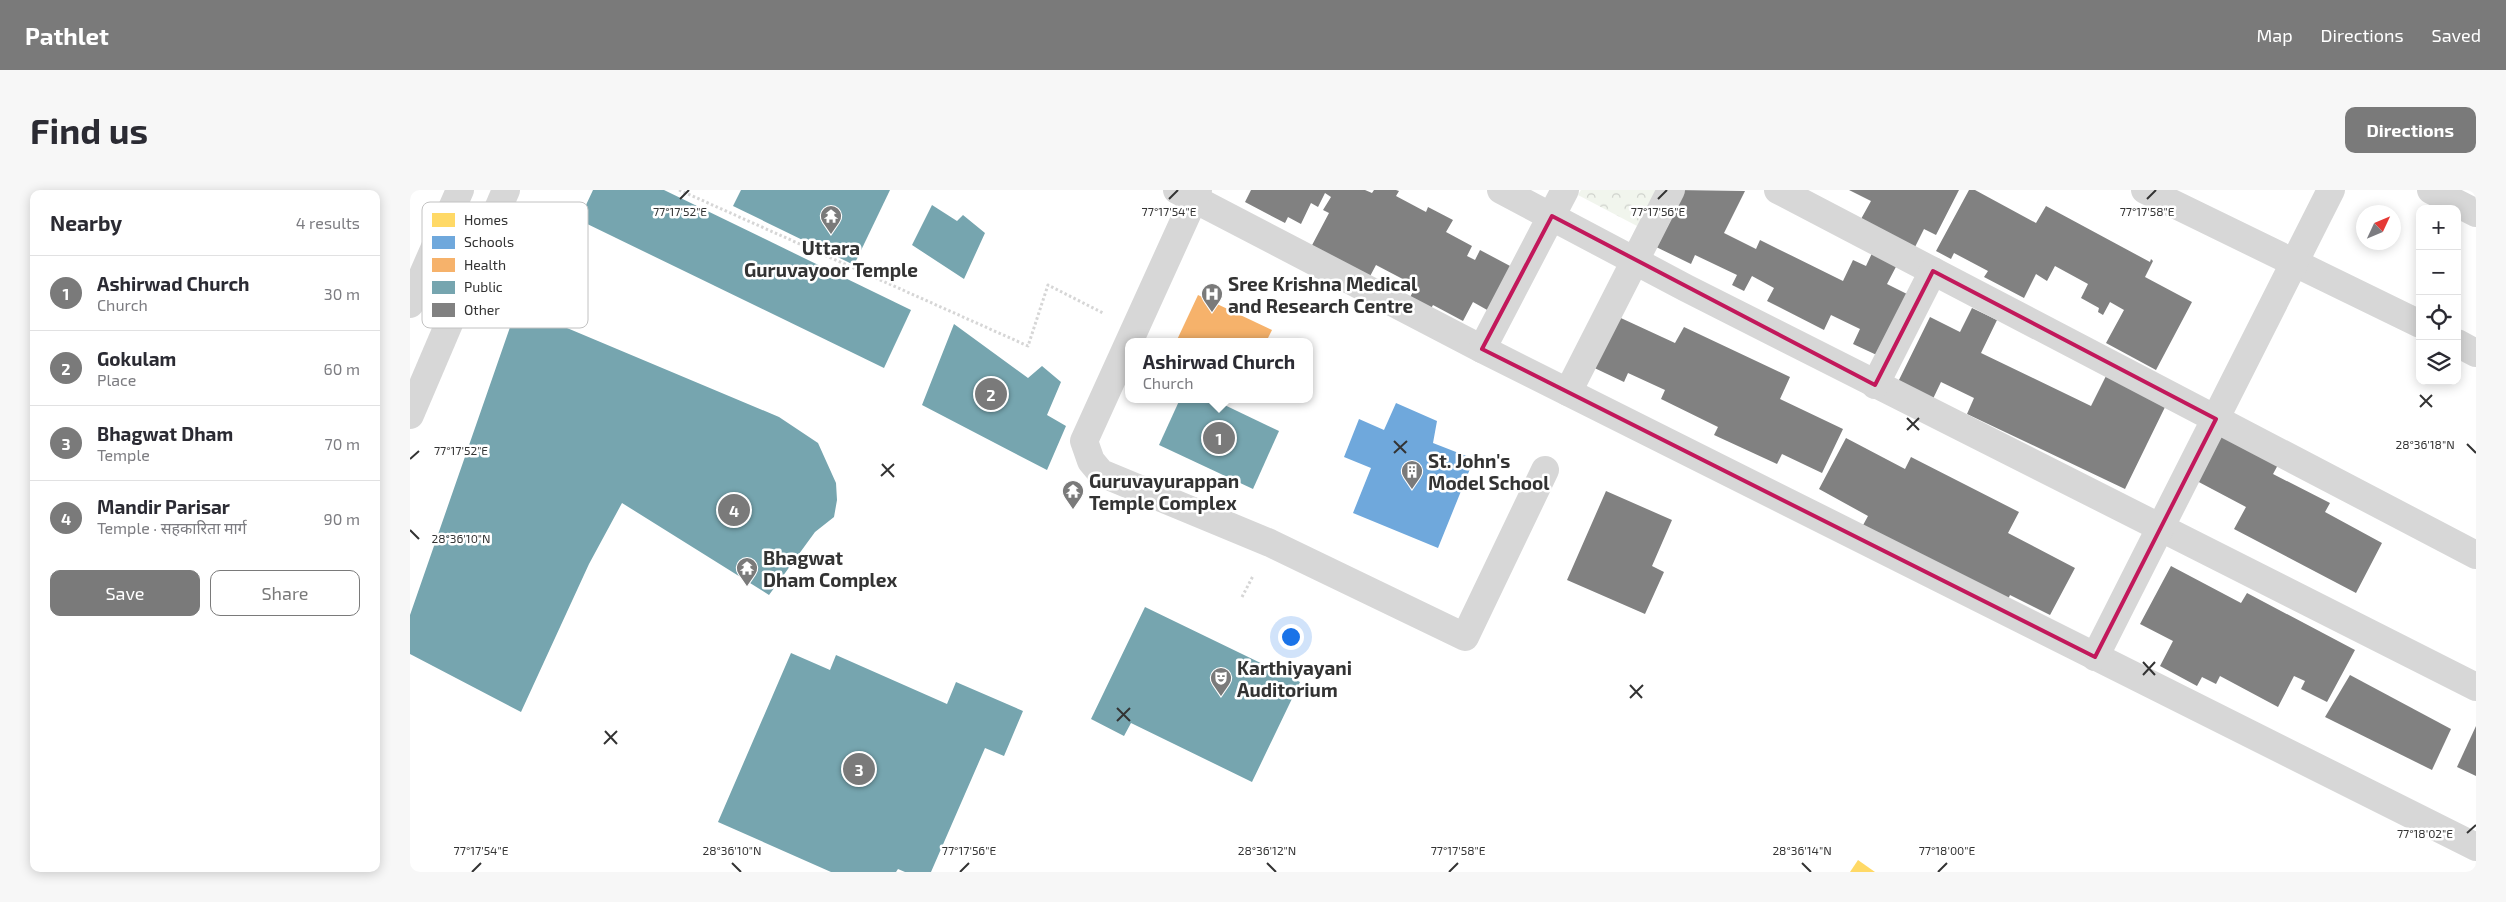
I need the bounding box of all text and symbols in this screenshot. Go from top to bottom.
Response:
text: Pathlet [25,21,109,50]
text: Map [2256,24,2293,46]
text: Directions [2321,24,2404,46]
text: Saved [2432,24,2481,46]
button: Directions [2345,107,2476,153]
text: Find us [30,109,148,151]
legend [422,202,588,328]
text: 77°17'52"E [653,204,707,218]
temple icon: Uttara Guruvayoor Temple [819,204,843,235]
text: 77°17'54"E [1142,204,1197,218]
text: 77°17'56"E [1631,204,1685,218]
text: 77°17'58"E [2120,204,2175,218]
north arrow [2356,205,2401,250]
map controls [2416,205,2461,385]
button: + [2416,205,2461,250]
text: Nearby [50,210,122,235]
text: Homes [464,211,508,228]
text: 4 results [296,213,360,232]
text: Schools [464,233,514,250]
place label: Uttara Guruvayoor Temple [744,236,918,282]
button: − [2416,250,2461,295]
text: Health [464,256,506,273]
text: Ashirwad Church [97,272,250,295]
place label: Sree Krishna Medical and Research Centre [1228,272,1418,317]
text: Public [464,278,503,295]
hospital icon: Sree Krishna Medical and Research Centre [1200,282,1224,313]
text: 1 [63,284,69,303]
text: 30 m [324,284,360,303]
text: Church [97,295,148,314]
button: locate [2416,295,2461,340]
text: Other [464,301,500,318]
popup [1125,338,1313,403]
button: layers [2416,340,2461,385]
text: Gokulam [97,347,176,370]
text: Ashirwad Church [1143,350,1295,373]
text: 2 [61,359,71,378]
text: 60 m [324,359,360,378]
text: Place [97,370,136,389]
text: Church [1143,373,1194,392]
pin: 2 [975,375,1007,413]
pin: 1 [1203,419,1235,457]
text: Bhagwat Dham [97,422,233,445]
text: 3 [61,434,71,453]
text: 70 m [325,434,360,453]
text: 28°36'18"N [2395,437,2455,451]
text: 77°17'52"E [434,443,488,457]
text: Temple [97,445,150,464]
place label: St. John's Model School [1428,449,1550,494]
building icon: St. John's Model School [1400,459,1424,490]
place label: Guruvayurappan Temple Complex [1089,469,1239,514]
temple icon: Guruvayurappan Temple Complex [1061,479,1085,510]
pin: 4 [718,491,750,529]
text: Mandir Parisar [97,495,230,518]
text: 4 [61,509,71,528]
text: 90 m [324,509,360,528]
text: Temple · सहकारिता मार्ग [97,518,247,537]
text: 28°36'10"N [431,531,491,545]
place label: Bhagwat Dham Complex [763,546,898,591]
temple icon: Bhagwat Dham Complex [735,556,759,587]
button: Save [50,570,200,616]
button: Share [210,570,360,616]
your location [1278,624,1304,650]
place label: Karthiyayani Auditorium [1237,656,1352,701]
theatre icon: Karthiyayani Auditorium [1209,666,1233,697]
pin: 3 [843,750,875,788]
text: 77°18'02"E [2397,826,2453,840]
text: 77°17'54"E [454,843,509,857]
text: 28°36'10"N [702,843,762,857]
text: 77°17'56"E [942,843,996,857]
text: 28°36'12"N [1238,843,1296,857]
text: 77°17'58"E [1431,843,1486,857]
text: 28°36'14"N [1772,843,1832,857]
text: 77°18'00"E [1919,843,1976,857]

